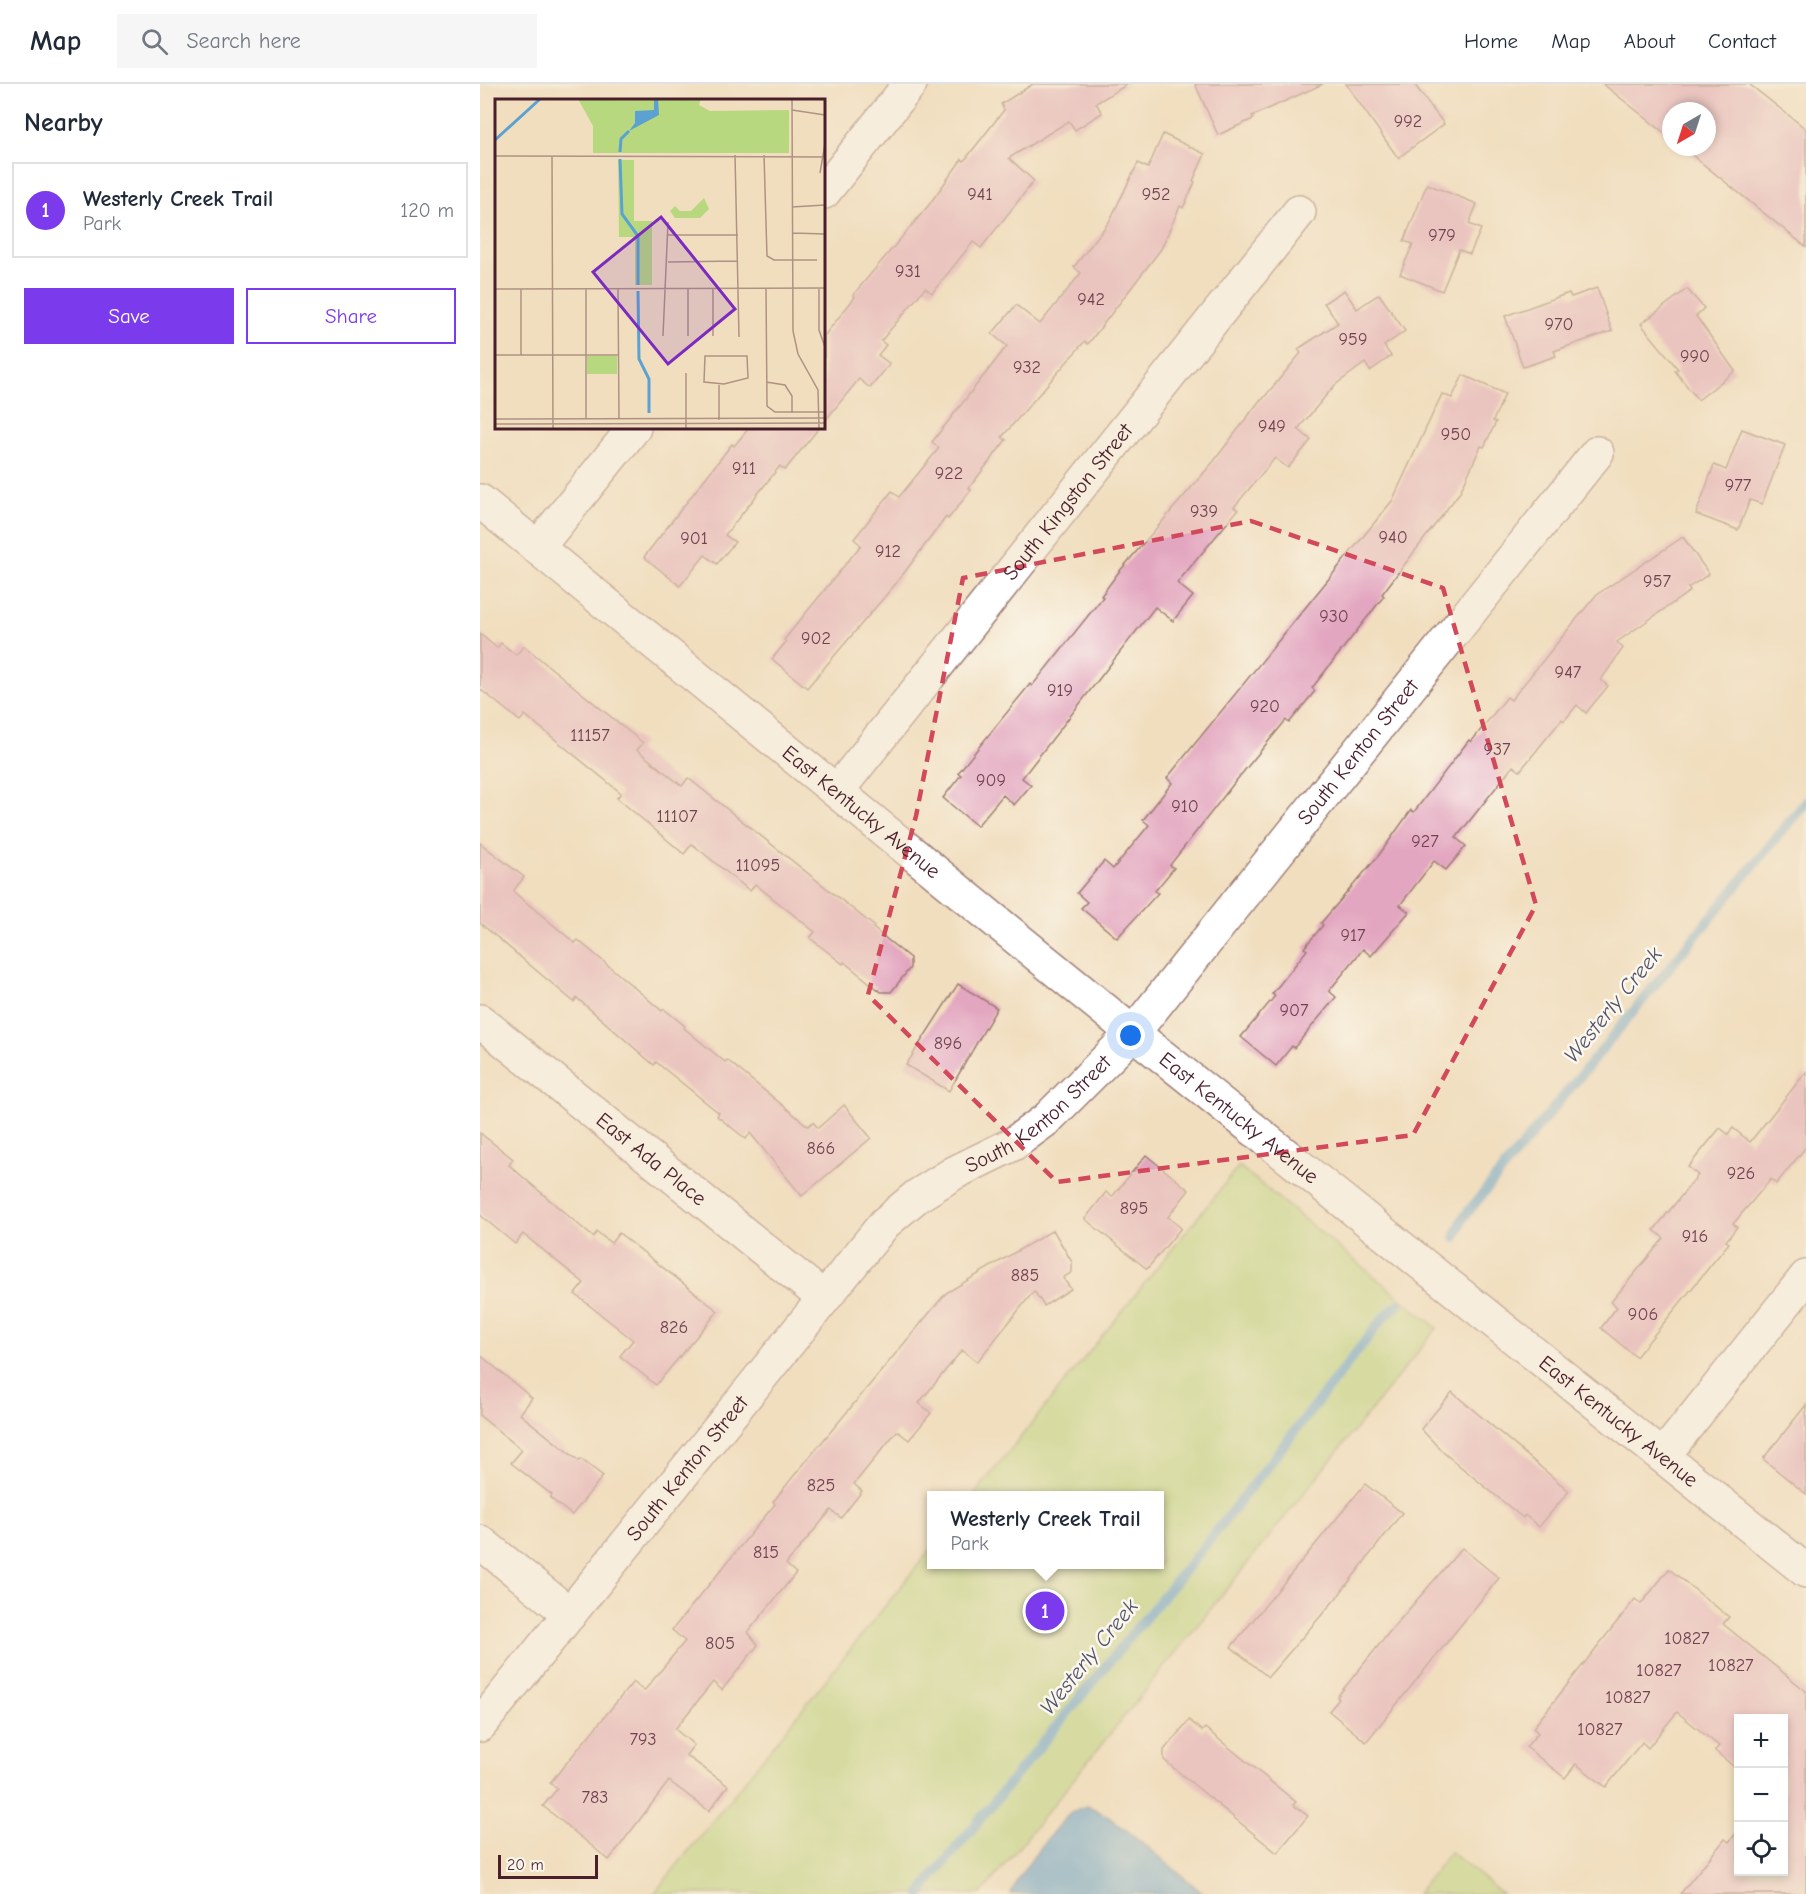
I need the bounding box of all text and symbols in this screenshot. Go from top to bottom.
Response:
search box [117,14,537,68]
text: Map [30,25,81,57]
icon: search [138,25,171,58]
text: Search here [186,28,301,54]
text: Home [1464,29,1518,53]
text: Map [1551,29,1591,53]
text: About [1624,29,1675,53]
text: Contact [1708,29,1776,53]
inset map [495,99,825,429]
north arrow [1662,102,1716,156]
text: Nearby [24,108,103,138]
house number: 992 [1394,111,1422,132]
house number: 941 [967,184,993,205]
house number: 952 [1142,184,1170,205]
text: Westerly Creek Trail [83,186,273,212]
text: 1 [42,199,49,222]
text: 120 m [400,199,454,222]
text: Park [83,212,121,235]
house number: 979 [1428,225,1456,246]
house number: 931 [895,261,921,282]
button: Save [24,288,234,344]
button: Share [246,288,456,344]
house number: 942 [1077,289,1105,310]
house number: 970 [1544,314,1574,335]
house number: 959 [1339,329,1367,350]
house number: 990 [1680,346,1710,367]
house number: 932 [1013,357,1041,378]
house number: 949 [1258,416,1286,437]
street label: South Kingston Street [998,418,1138,585]
house number: 950 [1441,424,1471,445]
house number: 911 [732,458,756,479]
house number: 922 [935,463,963,484]
house number: 977 [1725,475,1752,496]
house number: 939 [1190,501,1218,522]
house number: 940 [1378,527,1408,548]
house number: 901 [680,528,708,549]
house number: 912 [875,541,901,562]
house number: 957 [1643,571,1671,592]
house number: 930 [1319,606,1349,627]
house number: 902 [801,628,831,649]
house number: 947 [1555,662,1582,683]
street label: South Kenton Street [1292,674,1424,829]
house number: 919 [1047,680,1073,701]
house number: 920 [1250,696,1280,717]
house number: 11157 [570,725,610,746]
house number: 937 [1483,739,1511,760]
street label: East Kentucky Avenue [778,740,945,883]
house number: 909 [976,770,1006,791]
house number: 910 [1171,796,1199,817]
house number: 11107 [657,806,698,827]
house number: 927 [1411,831,1439,852]
house number: 11095 [736,855,780,876]
house number: 917 [1340,925,1366,946]
water label: Westerly Creek [1558,942,1668,1068]
house number: 907 [1279,1000,1309,1021]
your location [1116,1021,1145,1050]
house number: 896 [934,1033,962,1054]
street label: East Kentucky Avenue [1155,1047,1323,1189]
street label: South Kenton Street [961,1049,1117,1178]
street label: East Ada Place [591,1107,711,1210]
house number: 866 [807,1138,835,1159]
house number: 926 [1727,1163,1755,1184]
house number: 895 [1120,1198,1148,1219]
house number: 916 [1682,1226,1708,1247]
house number: 885 [1011,1265,1039,1286]
house number: 906 [1628,1304,1658,1325]
house number: 826 [660,1317,688,1338]
street label: East Kentucky Avenue [1534,1350,1703,1492]
street label: South Kenton Street [622,1390,754,1546]
house number: 825 [807,1475,835,1496]
popup [927,1491,1164,1569]
text: Westerly Creek Trail [950,1506,1141,1532]
text: Park [950,1532,989,1555]
house number: 815 [753,1542,779,1563]
pin: 1 [1026,1588,1064,1634]
water label: Westerly Creek [1034,1594,1144,1720]
house number: 10827 [1664,1628,1710,1649]
house number: 805 [705,1633,735,1654]
house number: 10827 [1708,1655,1754,1676]
house number: 10827 [1636,1660,1682,1681]
house number: 10827 [1605,1687,1651,1708]
map controls [1734,1714,1788,1876]
button: + [1734,1714,1788,1768]
house number: 10827 [1577,1719,1623,1740]
house number: 793 [629,1729,657,1750]
button: − [1734,1768,1788,1822]
house number: 783 [582,1787,608,1808]
button: locate [1734,1822,1788,1876]
scale bar [498,1852,598,1880]
text: 20 m [507,1856,544,1874]

